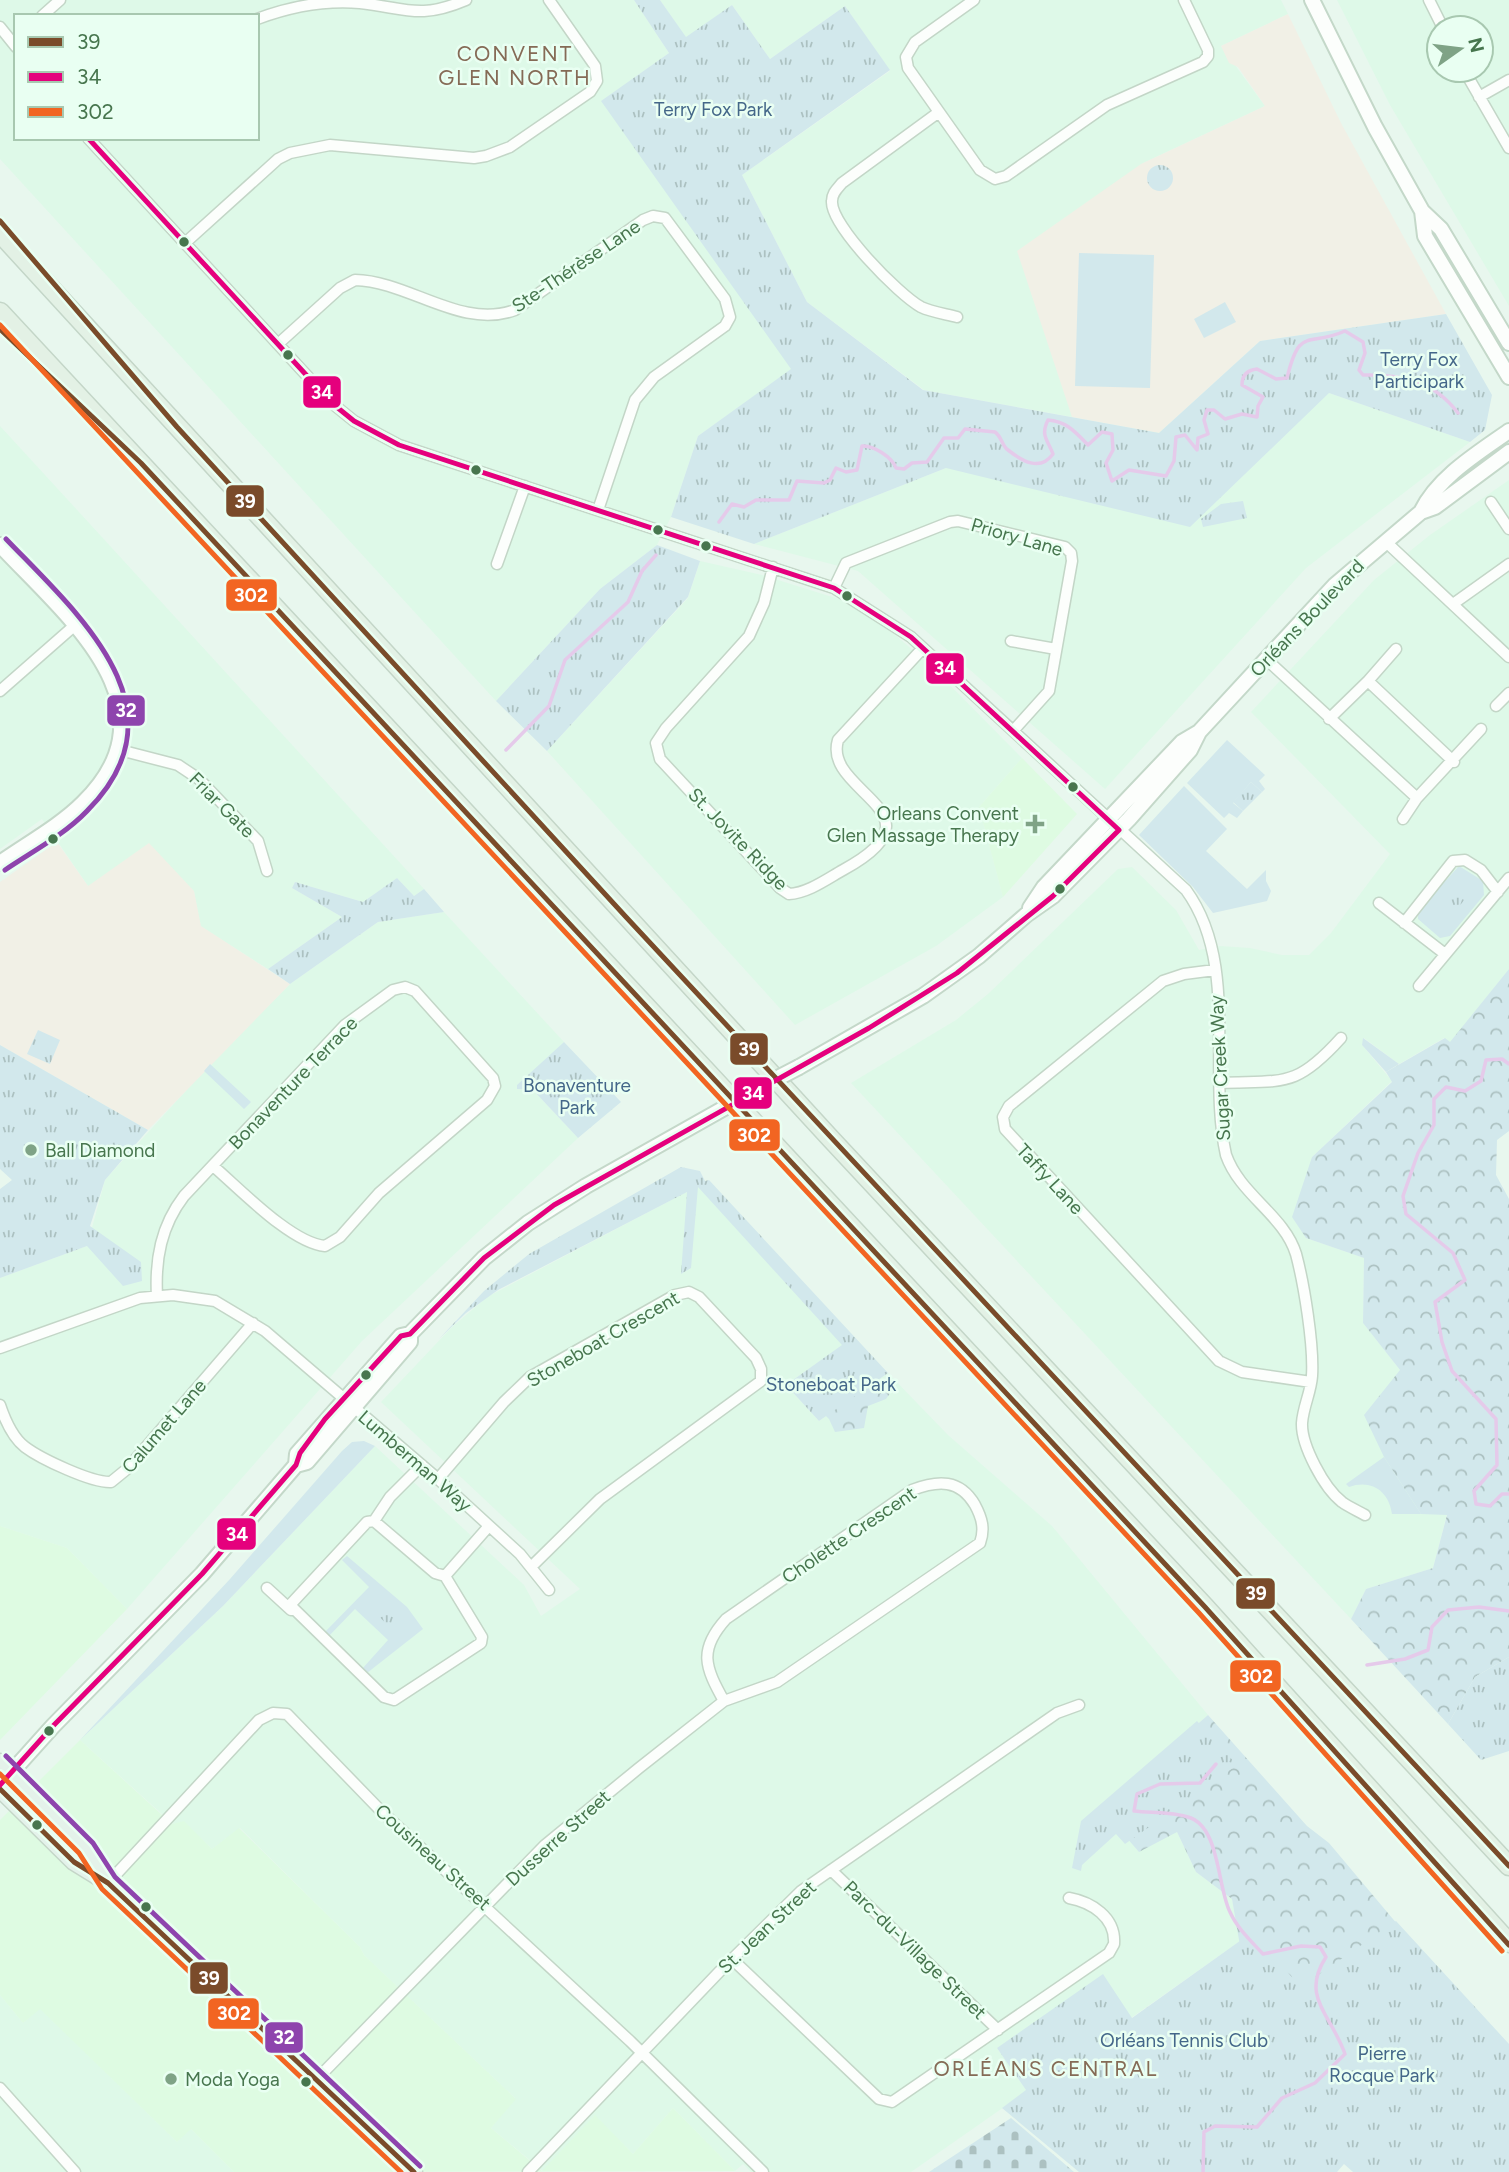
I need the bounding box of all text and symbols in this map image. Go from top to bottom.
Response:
legend [14,14,259,140]
north arrow [1425,14,1495,84]
text: 39 [77,29,100,54]
text: N [1463,35,1489,55]
district label: CONVENT GLEN NORTH [438,41,592,90]
text: 34 [77,64,101,89]
park label: Terry Fox Park [654,98,773,121]
text: 302 [77,99,114,124]
street label: Ste-Thérèse Lane [507,215,645,317]
unlabelled marker [177,235,191,249]
unlabelled marker [281,348,295,362]
park label: Terry Fox Participark [1374,348,1465,393]
line badge: 34 [302,375,342,409]
text: 34 [311,381,333,404]
unlabelled marker [469,463,483,477]
line badge: 39 [225,484,265,518]
text: 39 [234,490,256,513]
street label: Priory Lane [968,513,1066,561]
unlabelled marker [651,523,665,537]
unlabelled marker [699,539,713,553]
street label: Orléans Boulevard [1245,555,1369,681]
line badge: 302 [225,578,278,612]
text: 302 [234,584,268,607]
unlabelled marker [840,589,854,603]
line badge: 34 [925,652,965,685]
text: 34 [934,657,956,680]
line badge: 32 [106,694,146,727]
text: 32 [115,699,137,722]
street label: Friar Gate [184,767,260,843]
unlabelled marker [1066,780,1080,794]
street label: St. Jovite Ridge [683,783,793,895]
place label: Orleans Convent Glen Massage Therapy [827,802,1019,847]
marker: Orleans Convent Glen Massage Therapy [1025,814,1045,834]
unlabelled marker [46,832,60,846]
unlabelled marker [1053,882,1067,896]
street label: Sugar Creek Way [1205,994,1235,1142]
street label: Bonaventure Terrace [224,1012,362,1154]
line badge: 39 [729,1032,769,1066]
text: 39 [738,1038,760,1061]
park label: Bonaventure Park [523,1074,631,1119]
line badge: 34 [733,1076,773,1110]
text: 34 [742,1082,764,1105]
line badge: 302 [728,1118,781,1152]
text: 302 [737,1124,771,1147]
place label: Ball Diamond [45,1139,155,1162]
street label: Taffy Lane [1011,1139,1089,1219]
marker: Ball Diamond [23,1142,39,1158]
street label: Stoneboat Crescent [523,1286,683,1392]
unlabelled marker [359,1368,373,1382]
park label: Stoneboat Park [766,1373,897,1396]
street label: Calumet Lane [117,1374,211,1478]
street label: Lumberman Way [354,1405,476,1517]
street label: Cholette Crescent [777,1482,921,1588]
line badge: 34 [216,1517,257,1551]
text: 34 [226,1523,248,1546]
line badge: 39 [1235,1577,1276,1610]
text: 39 [1245,1582,1267,1605]
line badge: 302 [1229,1659,1282,1693]
text: 302 [1239,1665,1273,1688]
unlabelled marker [42,1724,56,1738]
street label: Dusserre Street [501,1785,615,1891]
street label: Cousineau Street [370,1799,496,1915]
unlabelled marker [30,1818,44,1832]
street label: St. Jean Street [713,1876,821,1978]
street label: Parc-du-Village Street [839,1876,991,2024]
unlabelled marker [139,1900,153,1914]
line badge: 39 [189,1961,229,1995]
text: 39 [198,1967,220,1990]
line badge: 302 [207,1997,260,2030]
text: 302 [217,2002,251,2025]
line badge: 32 [264,2021,304,2054]
text: 32 [273,2026,295,2049]
park label: Orléans Tennis Club [1100,2029,1268,2052]
park label: Pierre Rocque Park [1329,2042,1436,2087]
district label: ORLÉANS CENTRAL [933,2056,1159,2081]
place label: Moda Yoga [185,2068,280,2091]
marker: Moda Yoga [163,2071,179,2087]
unlabelled marker [299,2075,313,2089]

